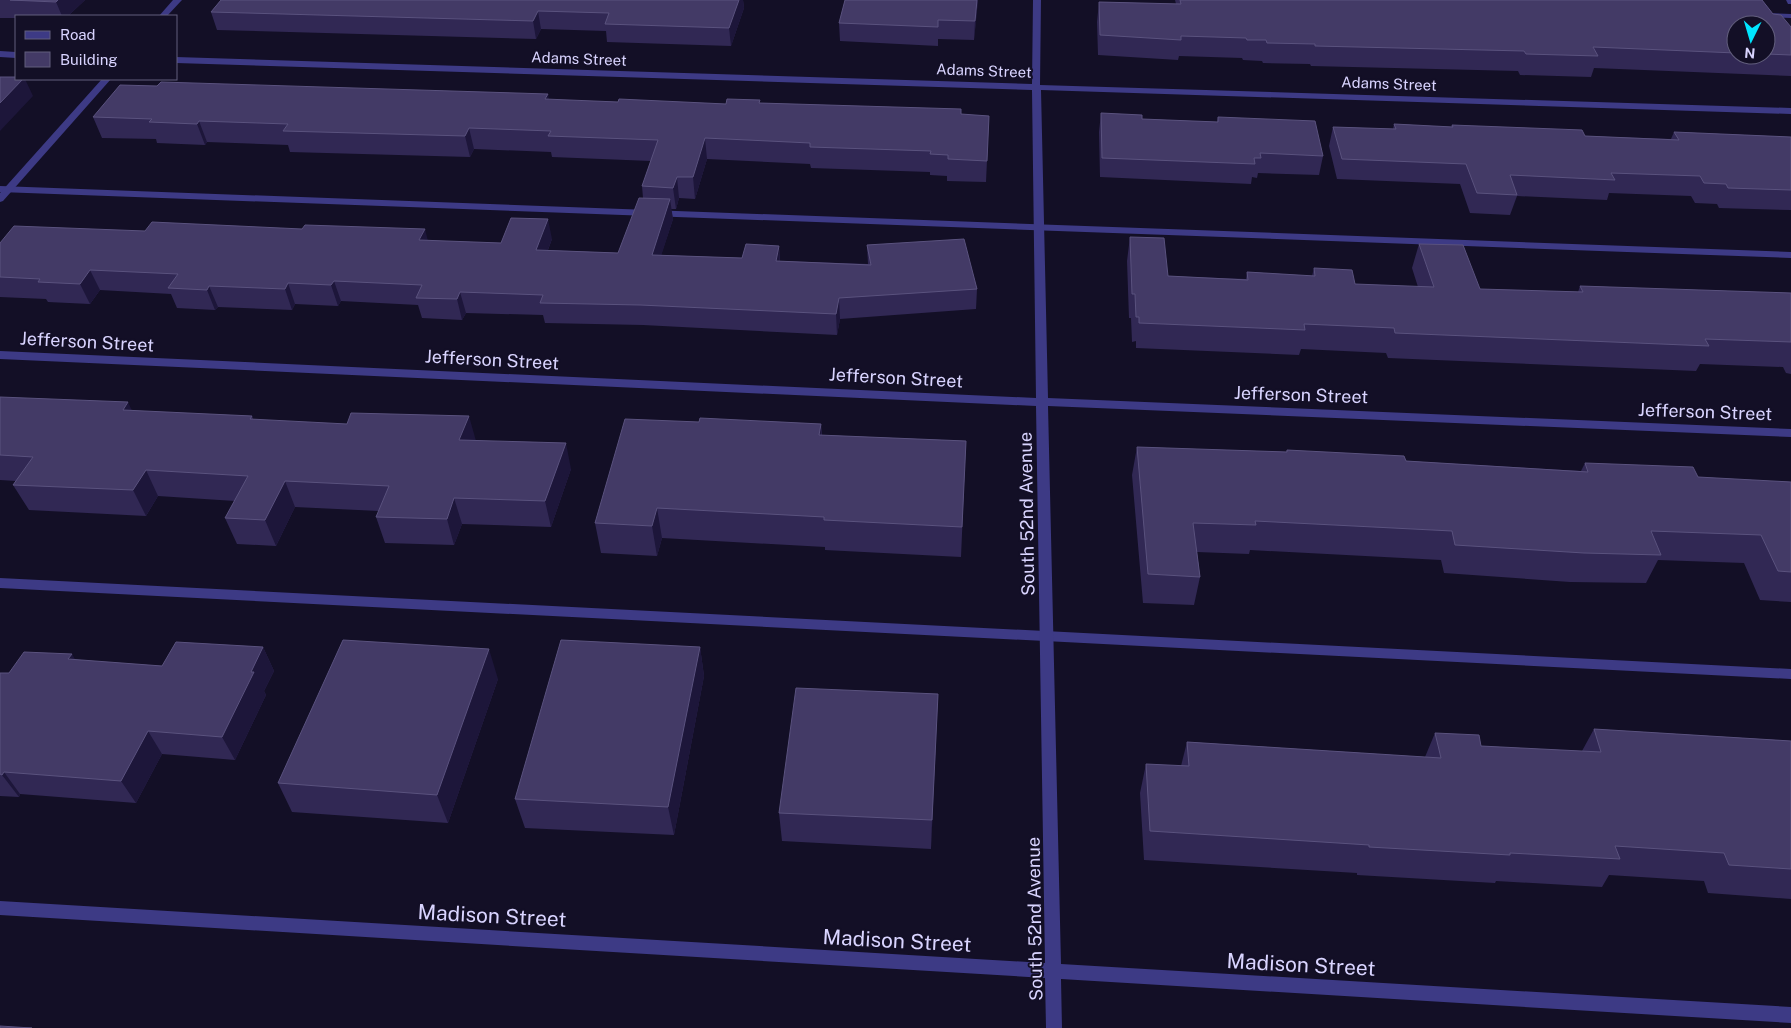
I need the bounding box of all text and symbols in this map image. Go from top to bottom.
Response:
legend [15,15,178,80]
north arrow [1726,15,1776,65]
text: Road [60,26,96,43]
text: N [1744,45,1756,61]
street label: Adams Street [531,48,627,69]
text: Building [60,51,118,68]
street label: Adams Street [936,60,1032,81]
street label: Adams Street [1341,73,1437,94]
street label: Jefferson Street [19,327,155,356]
street label: Jefferson Street [424,345,560,374]
street label: Jefferson Street [828,363,964,392]
street label: Jefferson Street [1234,382,1369,407]
street label: Jefferson Street [1638,399,1773,424]
street label: South 52nd Avenue [1015,432,1038,596]
street label: South 52nd Avenue [1023,837,1046,1001]
street label: Madison Street [417,899,567,932]
street label: Madison Street [822,924,972,957]
street label: Madison Street [1226,948,1376,981]

